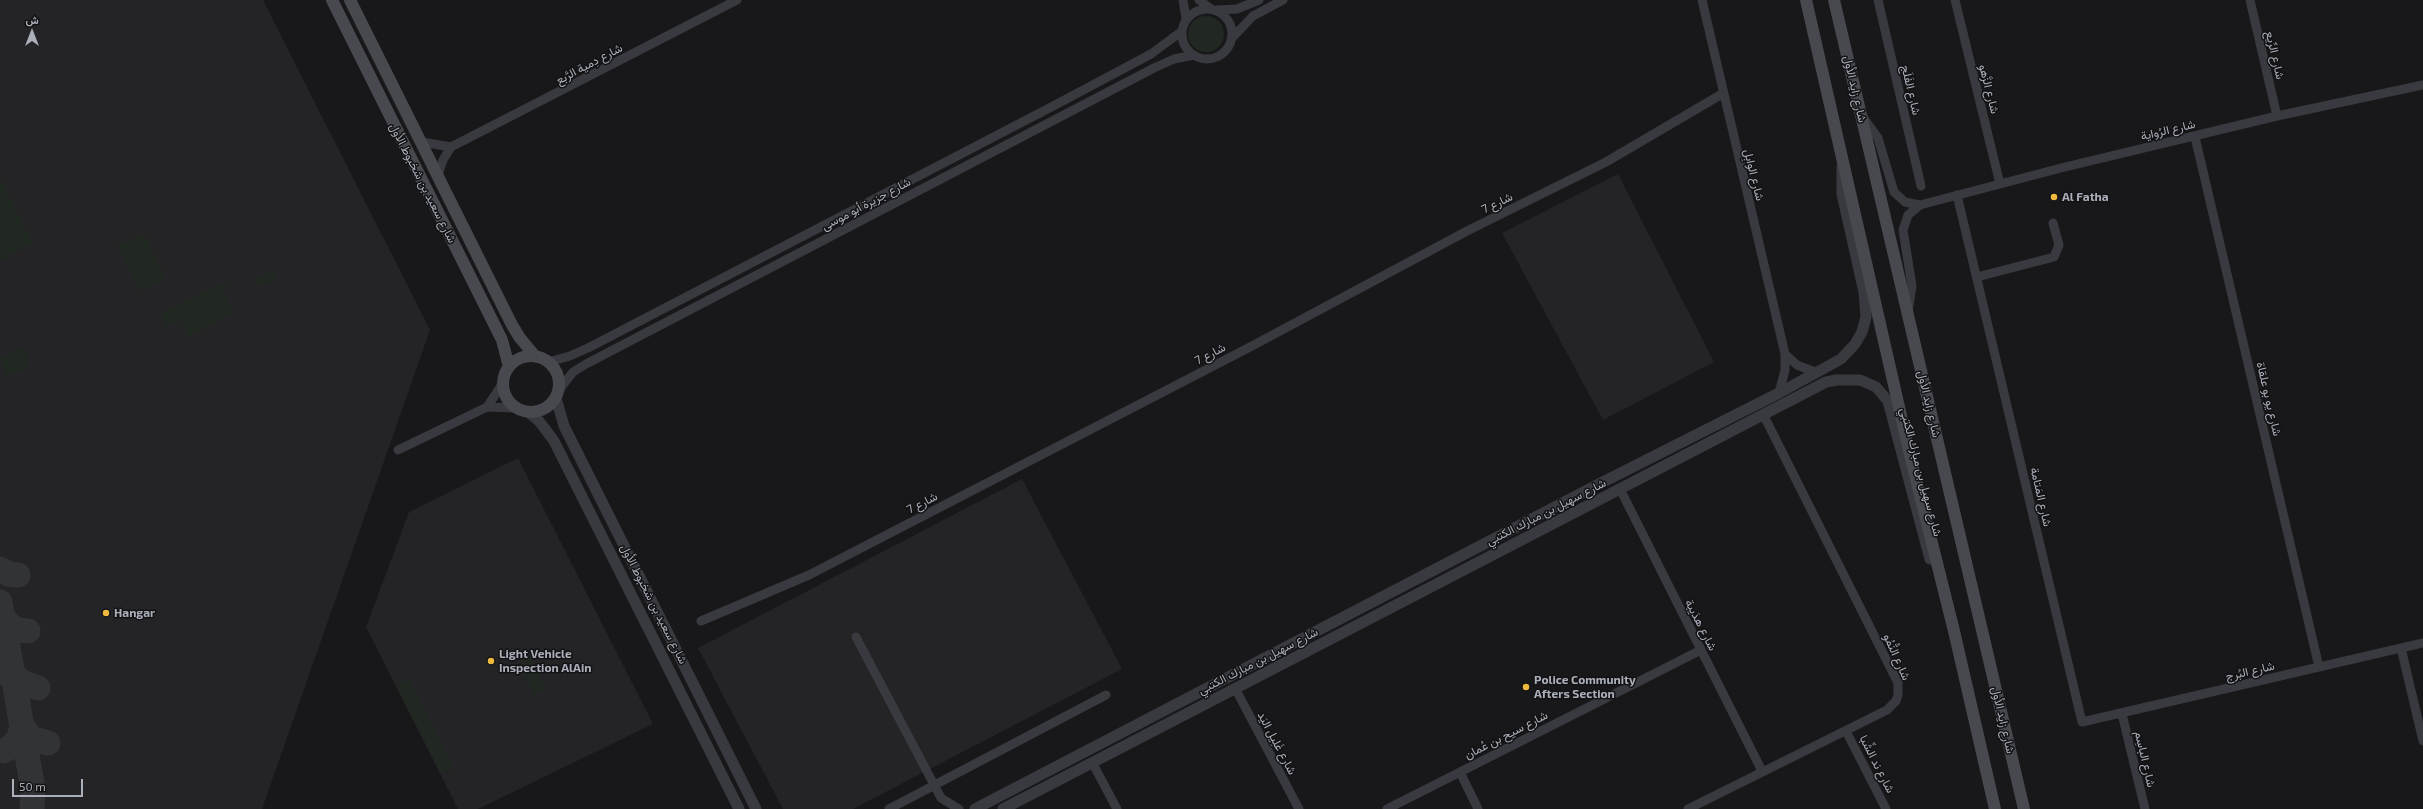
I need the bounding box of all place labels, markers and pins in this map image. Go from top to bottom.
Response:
place label: Al Fatha [2062,190,2109,204]
marker: Al Fatha [2049,192,2059,202]
place label: Hangar [114,606,155,620]
marker: Hangar [101,608,111,618]
place label: Light Vehicle Inspection AlAin [499,647,591,675]
marker: Light Vehicle Inspection AlAin [486,656,496,666]
place label: Police Community Afters Section [1534,673,1636,701]
marker: Police Community Afters Section [1521,682,1531,692]

